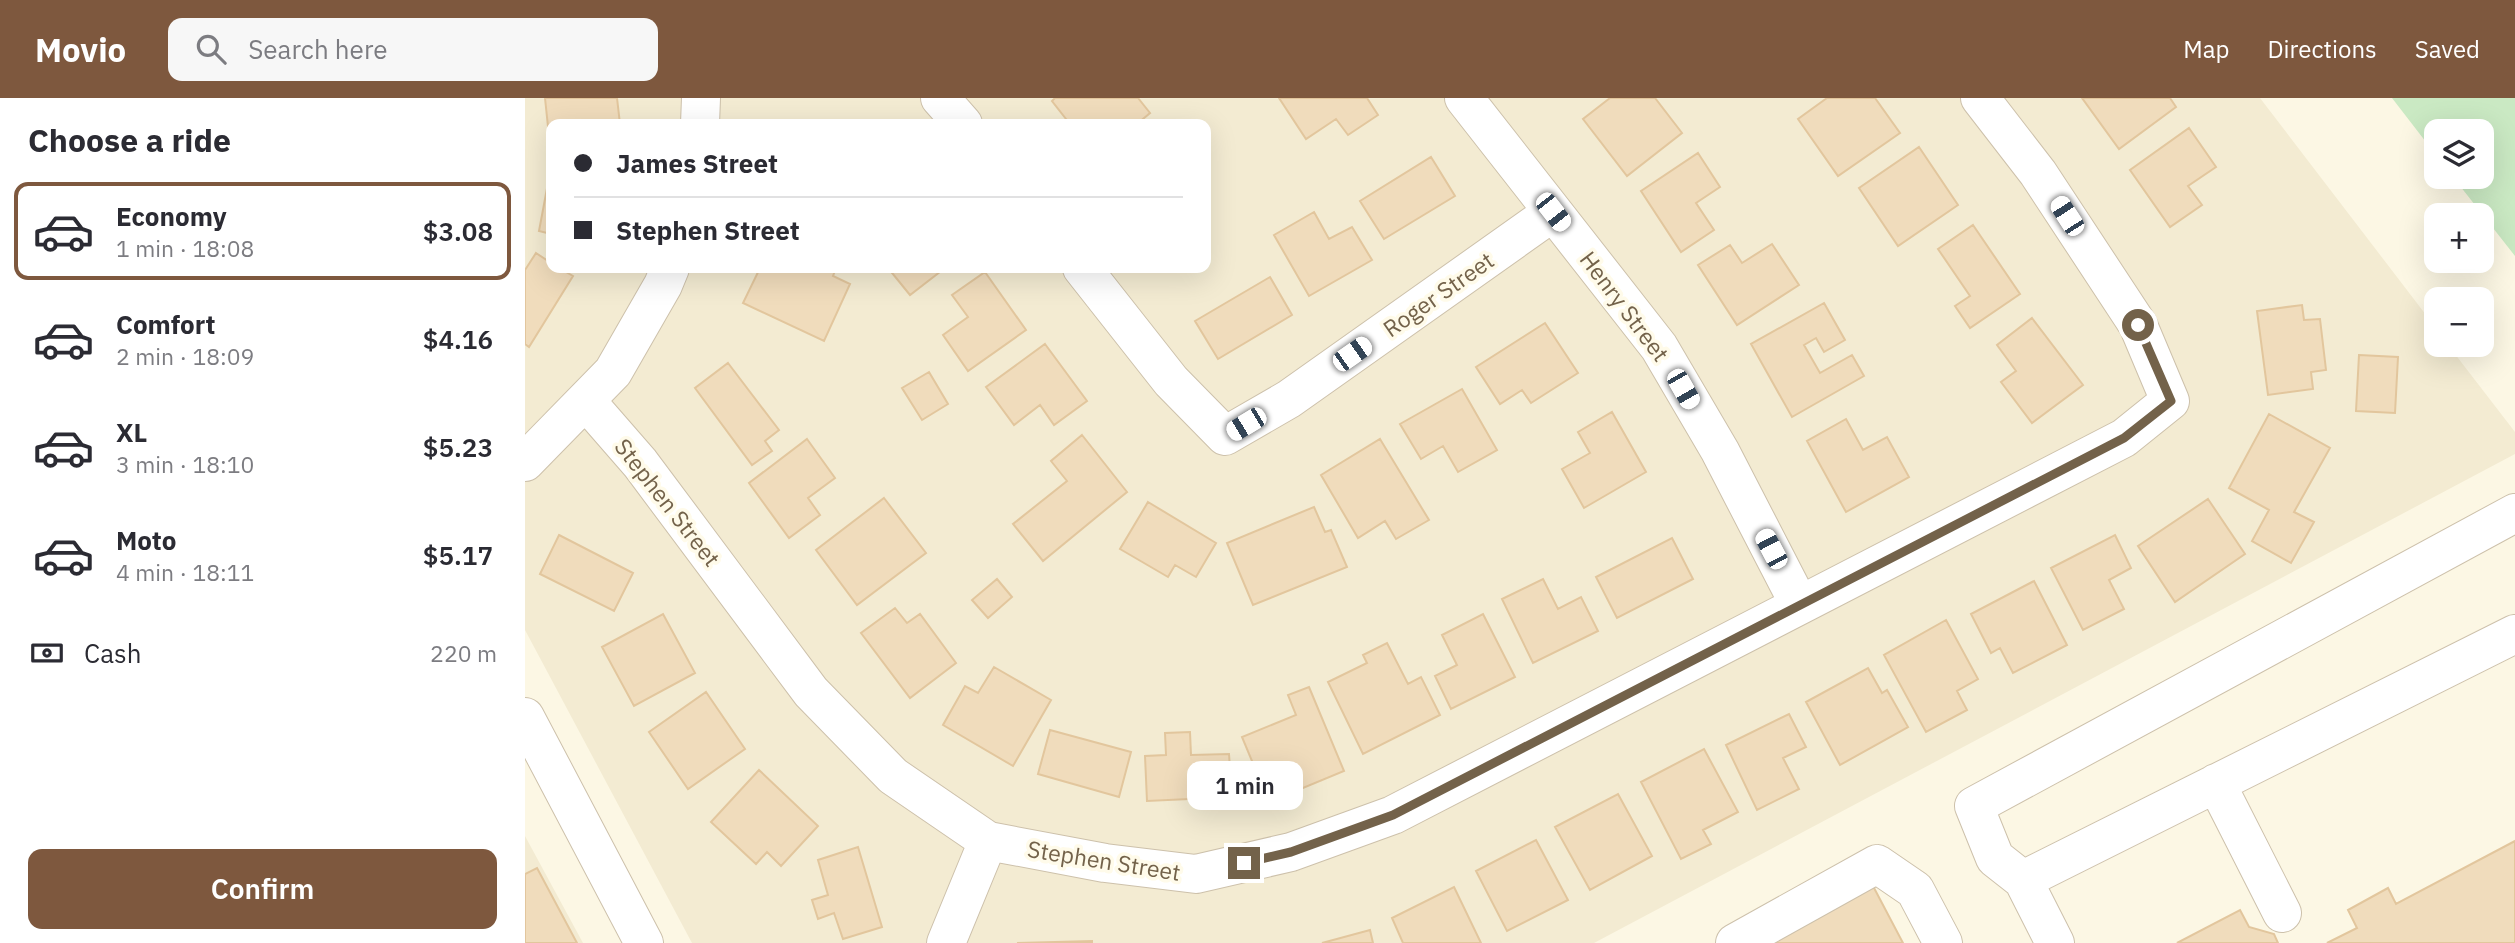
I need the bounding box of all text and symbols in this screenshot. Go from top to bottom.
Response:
search box [168,18,658,81]
text: Movio [35,28,126,71]
icon: search [192,30,230,68]
text: Search here [248,32,388,66]
text: Map [2183,33,2229,65]
text: Directions [2267,33,2377,65]
text: Saved [2415,33,2480,65]
text: Choose a ride [28,119,231,161]
map controls [2424,119,2494,357]
button: layers [2424,119,2494,189]
text: James Street [616,146,778,180]
car [1532,189,1575,235]
car [2047,193,2088,239]
text: Economy [116,199,227,233]
icon: car [32,200,95,263]
button: + [2424,203,2494,273]
text: Stephen Street [616,213,800,247]
text: $3.08 [423,214,493,248]
text: 1 min · 18:08 [116,233,254,263]
street label: Roger Street [1377,245,1499,343]
street label: Henry Street [1574,245,1676,367]
button: − [2424,287,2494,357]
text: Comfort [116,307,215,341]
icon: car [32,308,95,371]
route start [2122,309,2154,341]
text: $4.16 [423,322,493,356]
car [1329,333,1376,375]
text: 2 min · 18:09 [116,341,254,371]
car [1664,366,1703,412]
car [1223,404,1270,444]
text: XL [116,415,147,449]
icon: car [32,416,95,479]
text: $5.23 [423,430,493,464]
street label: Stephen Street [609,432,727,572]
text: 3 min · 18:10 [116,449,254,479]
text: Moto [116,523,176,557]
icon: car [32,524,95,587]
car [1752,526,1791,572]
text: $5.17 [423,538,493,572]
text: 4 min · 18:11 [116,557,254,587]
icon: cash [28,634,66,672]
text: Cash [84,636,141,670]
text: 220 m [430,638,497,668]
callout: 1 min [1186,762,1302,810]
text: 1 min [1215,770,1275,800]
street label: Stephen Street [1025,833,1183,887]
route end [1228,847,1260,879]
button: Confirm [28,849,497,929]

